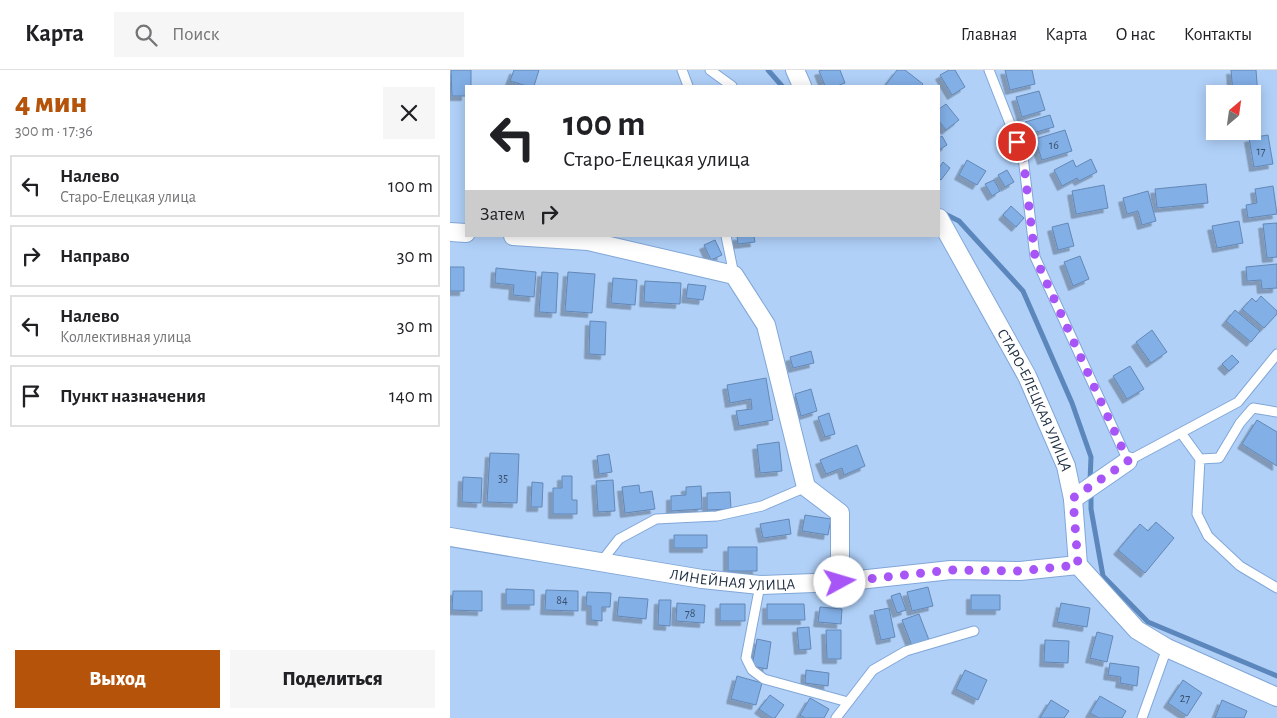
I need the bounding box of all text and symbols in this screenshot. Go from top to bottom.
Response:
search box [114,12,464,57]
icon: search [132,21,160,49]
text: Карта [25,22,84,46]
text: Поиск [172,25,219,44]
text: Главная [961,26,1017,44]
text: Карта [1045,26,1087,44]
text: О нас [1115,26,1156,44]
text: Контакты [1184,26,1252,44]
north arrow [1206,85,1261,140]
map controls [1206,85,1261,140]
button: close [383,87,435,139]
text: 4 мин [15,88,87,118]
icon: left [480,105,545,170]
text: 100 m [563,107,646,142]
pin [996,121,1038,163]
text: 300 m · 17:36 [15,123,93,139]
icon: arrive [1003,128,1031,156]
house number: 16 [1049,139,1059,151]
house number: 17 [1256,145,1266,157]
text: Старо-Елецкая улица [563,148,750,170]
text: Налево [60,167,119,186]
icon: left [17,172,45,200]
text: 100 m [388,177,433,196]
text: Старо-Елецкая улица [60,189,196,205]
icon: right [535,200,563,228]
text: Затем [480,205,525,224]
icon: right [17,242,45,270]
text: Направо [60,247,130,266]
text: 30 m [397,247,433,266]
text: Налево [60,307,119,326]
icon: left [17,312,45,340]
text: 30 m [397,317,433,336]
street label: СТАРО-ЕЛЕЦКАЯ УЛИЦА [994,326,1074,473]
text: Коллективная улица [60,329,191,345]
icon: arrive [17,382,45,410]
text: Пункт назначения [60,387,206,406]
text: 140 m [389,387,433,406]
house number: 35 [498,472,508,484]
position arrow [813,555,865,607]
street label: ЛИНЕЙНАЯ УЛИЦА [669,567,796,593]
house number: 84 [556,594,568,606]
house number: 78 [685,607,696,619]
button: Выход [15,650,220,708]
button: Поделиться [230,650,435,708]
house number: 27 [1180,692,1190,704]

